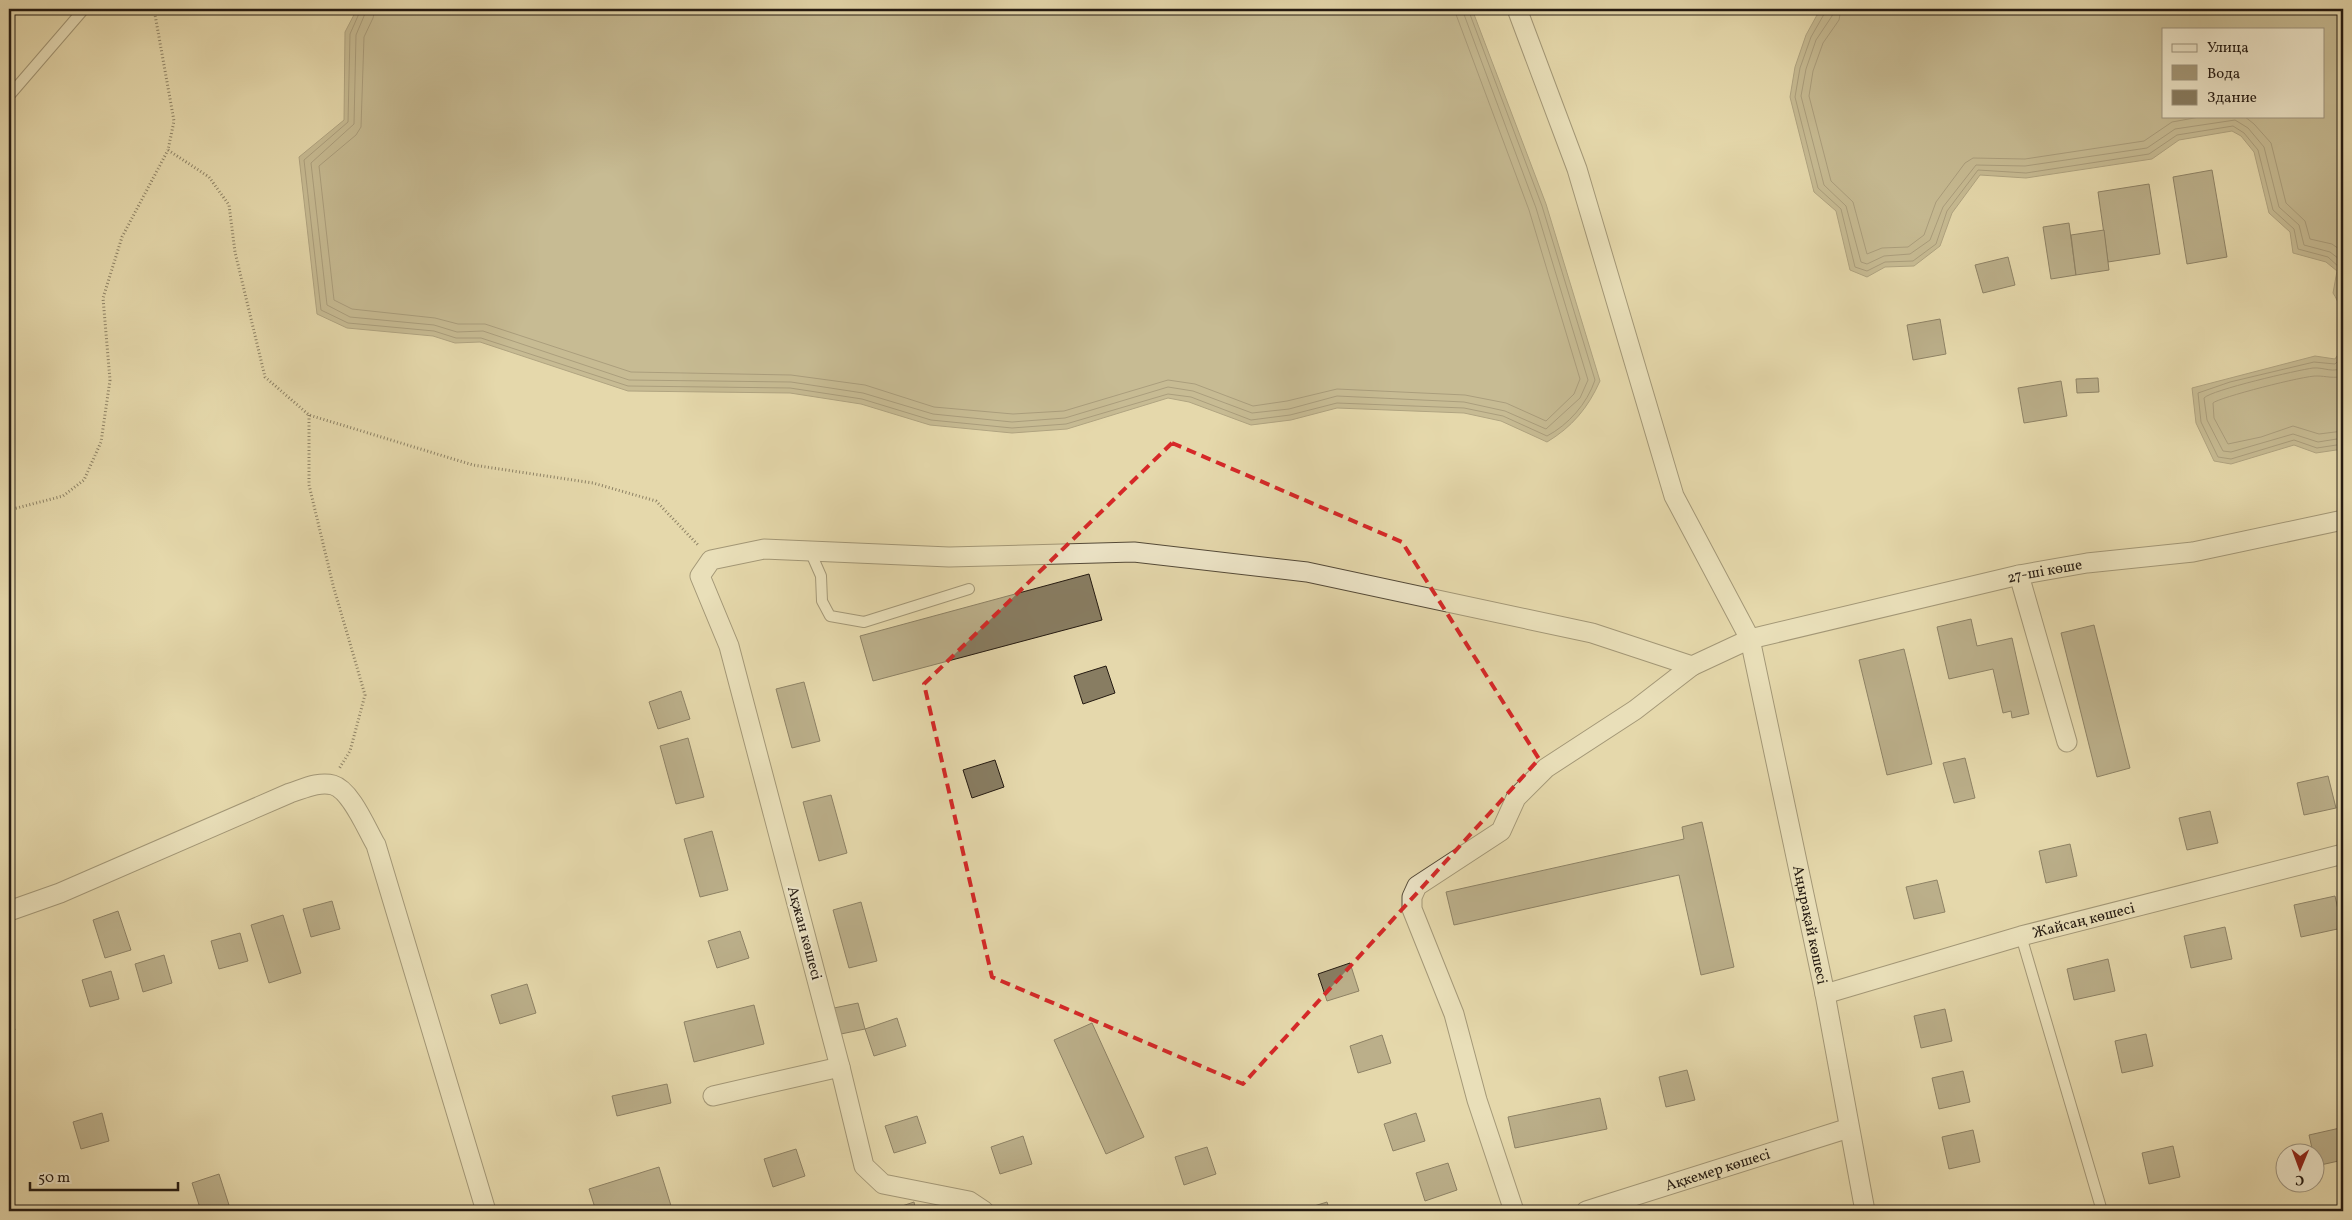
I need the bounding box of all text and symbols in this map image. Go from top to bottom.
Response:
legend [2162,28,2324,118]
text: Улица [2207,38,2249,59]
text: Вода [2207,64,2240,85]
text: Здание [2207,88,2257,109]
street label: 27-ші көше [2005,555,2084,589]
street label: Аңырақай көшесі [1786,864,1832,987]
street label: Ақжан көшесі [781,884,826,983]
street label: Жайсаң көшесі [2031,898,2137,945]
north arrow [2274,1142,2324,1192]
street label: Ақкемер көшесі [1663,1144,1773,1197]
scale bar [30,1160,178,1192]
text: 50 m [38,1168,70,1189]
text: С [2295,1170,2304,1189]

